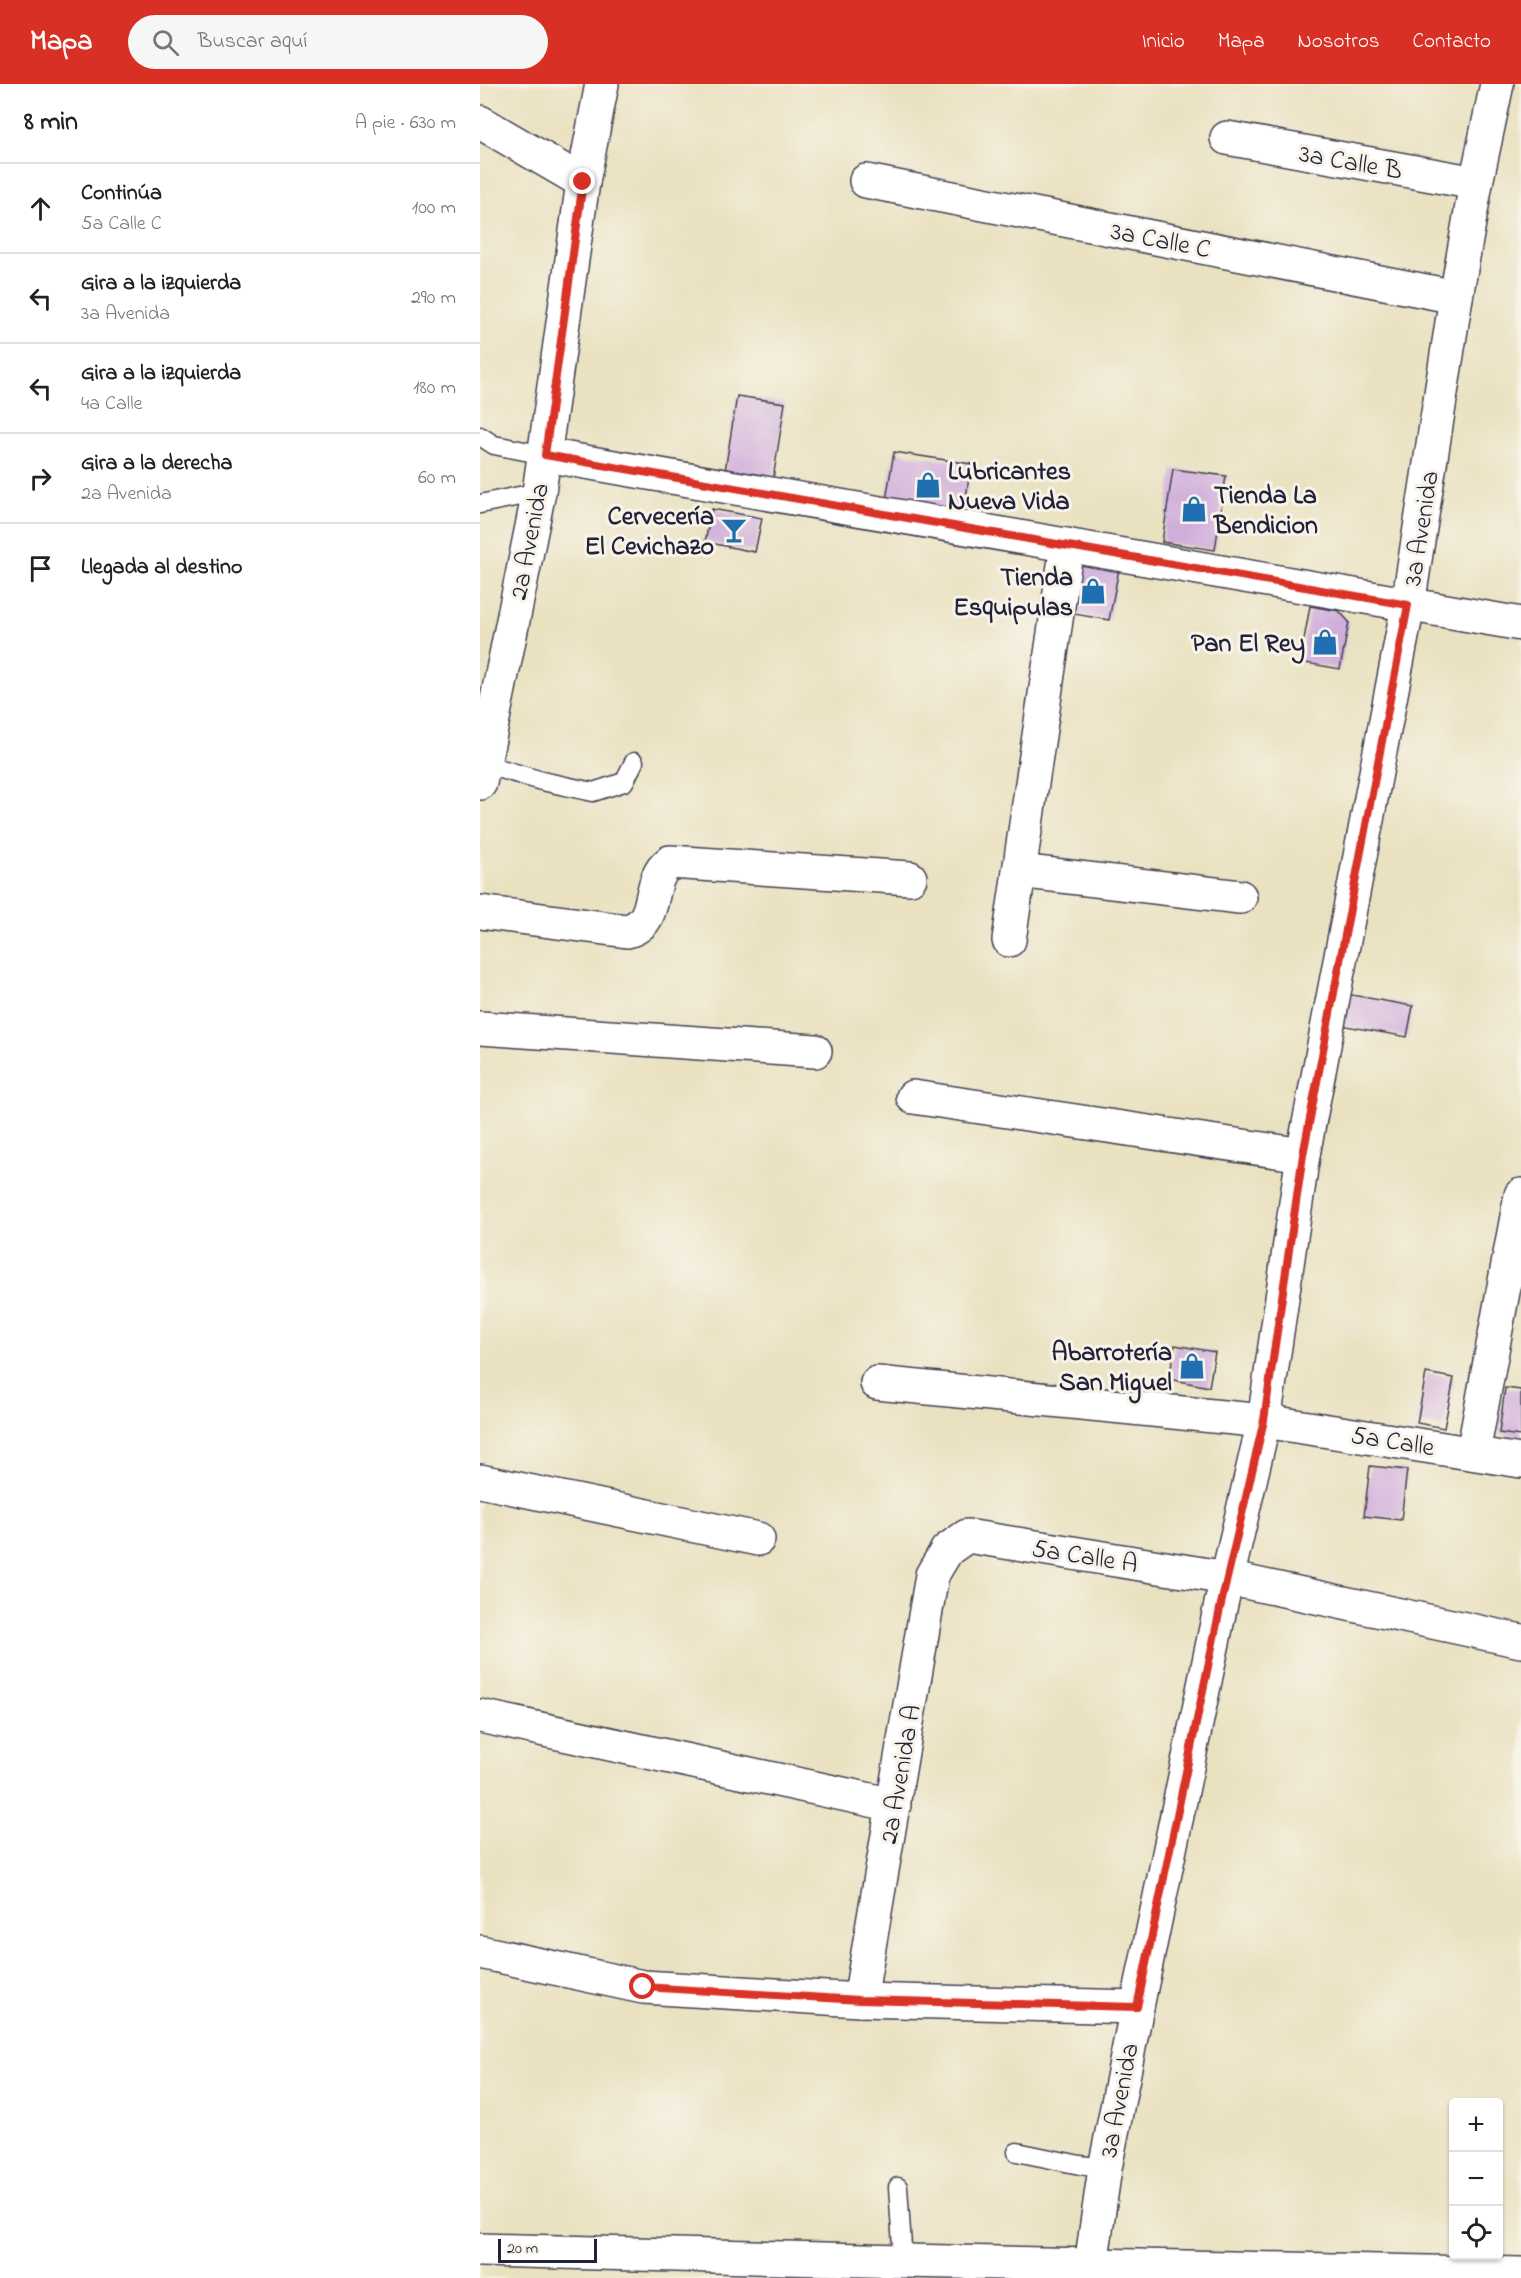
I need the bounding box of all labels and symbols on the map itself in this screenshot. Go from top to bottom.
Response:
street label: 3a Calle B [1296,136,1405,192]
route end [569,168,595,194]
street label: 3a Calle C [1107,214,1214,270]
place label: Lubricantes Nueva Vida [948,454,1071,522]
street label: 3a Avenida [1395,468,1451,589]
shop icon: Lubricantes Nueva Vida [913,470,943,500]
place label: Tienda La Bendicion [1213,478,1318,546]
street label: 2a Avenida [501,480,561,603]
shop icon: Tienda La Bendicion [1179,494,1209,524]
place label: Cervecería El Cevichazo [584,499,714,567]
bar icon: Cervecería El Cevichazo [719,515,749,545]
place label: Tienda Esquipulas [953,560,1073,628]
shop icon: Tienda Esquipulas [1078,576,1108,606]
place label: Pan El Rey [1191,626,1305,664]
shop icon: Pan El Rey [1310,627,1340,657]
place label: Abarrotería San Miguel [1051,1335,1172,1404]
shop icon: Abarrotería San Miguel [1177,1351,1207,1381]
street label: 5a Calle [1348,1418,1437,1468]
street label: 5a Calle A [1029,1531,1140,1585]
street label: 2a Avenida A [871,1702,933,1847]
route start [629,1973,655,1999]
street label: 3a Avenida [1091,2040,1151,2161]
scale bar [498,2236,597,2264]

